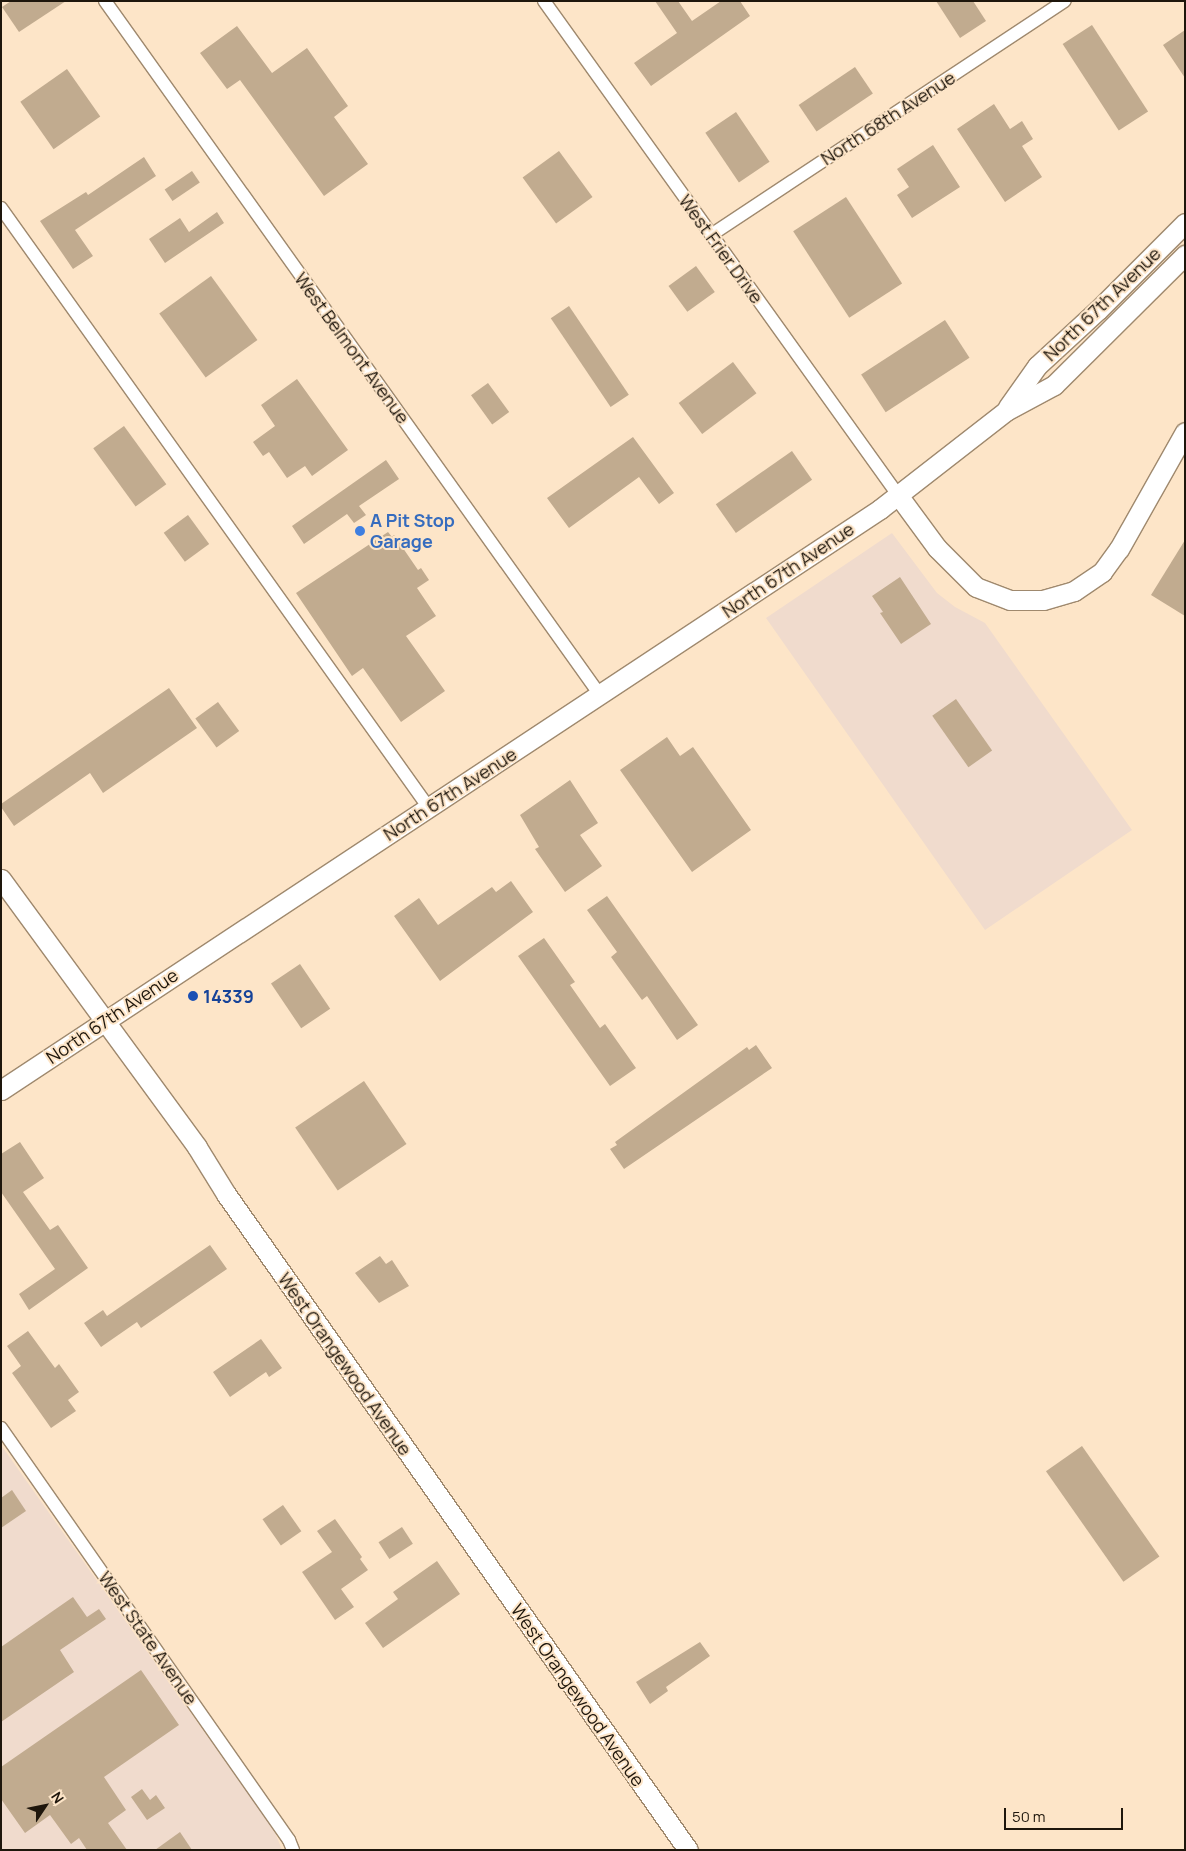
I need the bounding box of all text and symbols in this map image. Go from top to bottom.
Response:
street label: North 68th Avenue [817,67,959,169]
street label: West Frier Drive [674,190,768,308]
street label: North 67th Avenue [1039,243,1165,365]
street label: West Belmont Avenue [290,268,414,428]
place label: A Pit Stop Garage [370,510,455,552]
street label: North 67th Avenue [718,518,858,622]
marker: A Pit Stop Garage [354,525,366,537]
street label: North 67th Avenue [379,743,521,845]
street label: North 67th Avenue [42,964,182,1068]
place label: 14339 [203,985,254,1007]
marker: 14339 [187,990,199,1002]
street label: West Orangewood Avenue [274,1269,416,1459]
street label: West State Avenue [94,1567,202,1709]
street label: West Orangewood Avenue [507,1600,649,1790]
north arrow [20,1781,70,1831]
text: N [47,1788,69,1807]
scale bar [1006,1798,1125,1830]
text: 50 m [1012,1806,1046,1827]

